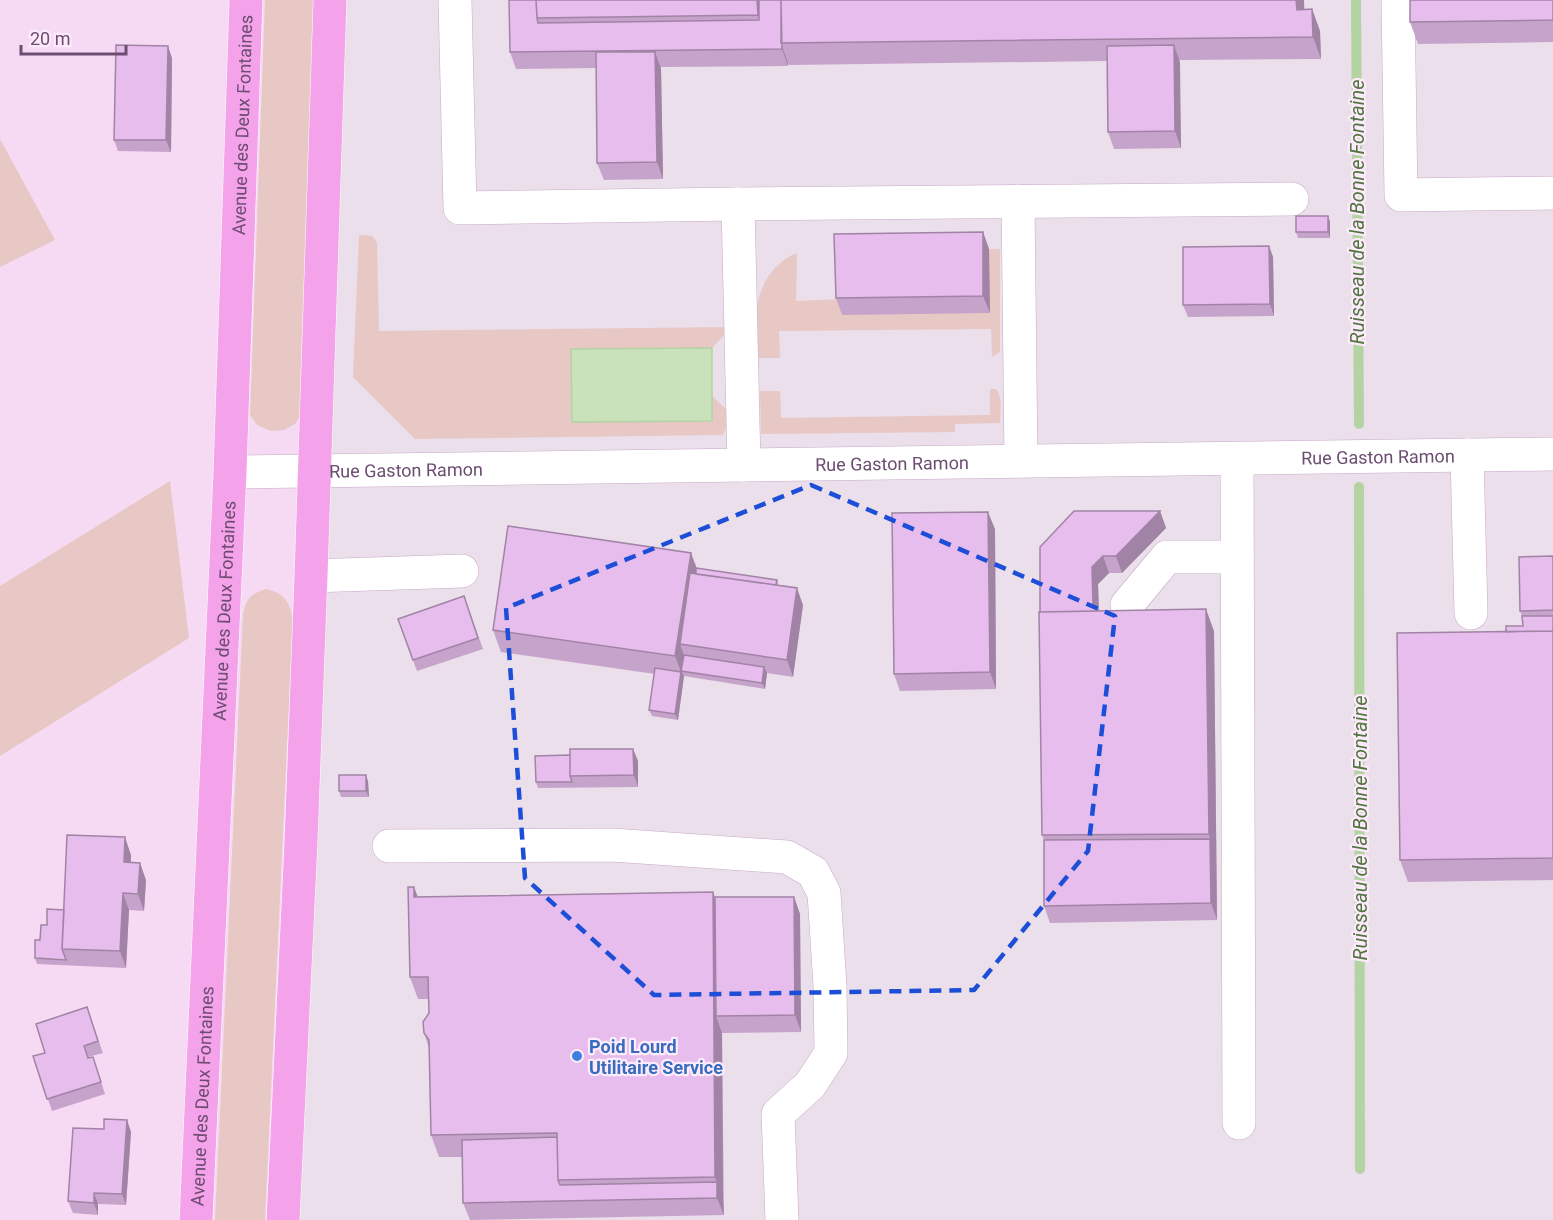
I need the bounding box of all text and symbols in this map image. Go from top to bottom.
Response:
street label: Avenue des Deux Fontaines [228,14,256,235]
scale bar [21,18,126,56]
text: 20 m [30,28,70,49]
water label: Ruisseau de la Bonne Fontaine [1345,80,1369,344]
street label: Rue Gaston Ramon [1301,445,1455,468]
street label: Rue Gaston Ramon [815,451,969,475]
street label: Rue Gaston Ramon [329,458,483,481]
street label: Avenue des Deux Fontaines [208,500,239,721]
water label: Ruisseau de la Bonne Fontaine [1348,696,1372,960]
street label: Avenue des Deux Fontaines [186,986,217,1207]
place label: Poid Lourd Utilitaire Service [589,1036,723,1078]
marker: Poid Lourd Utilitaire Service [570,1049,584,1063]

